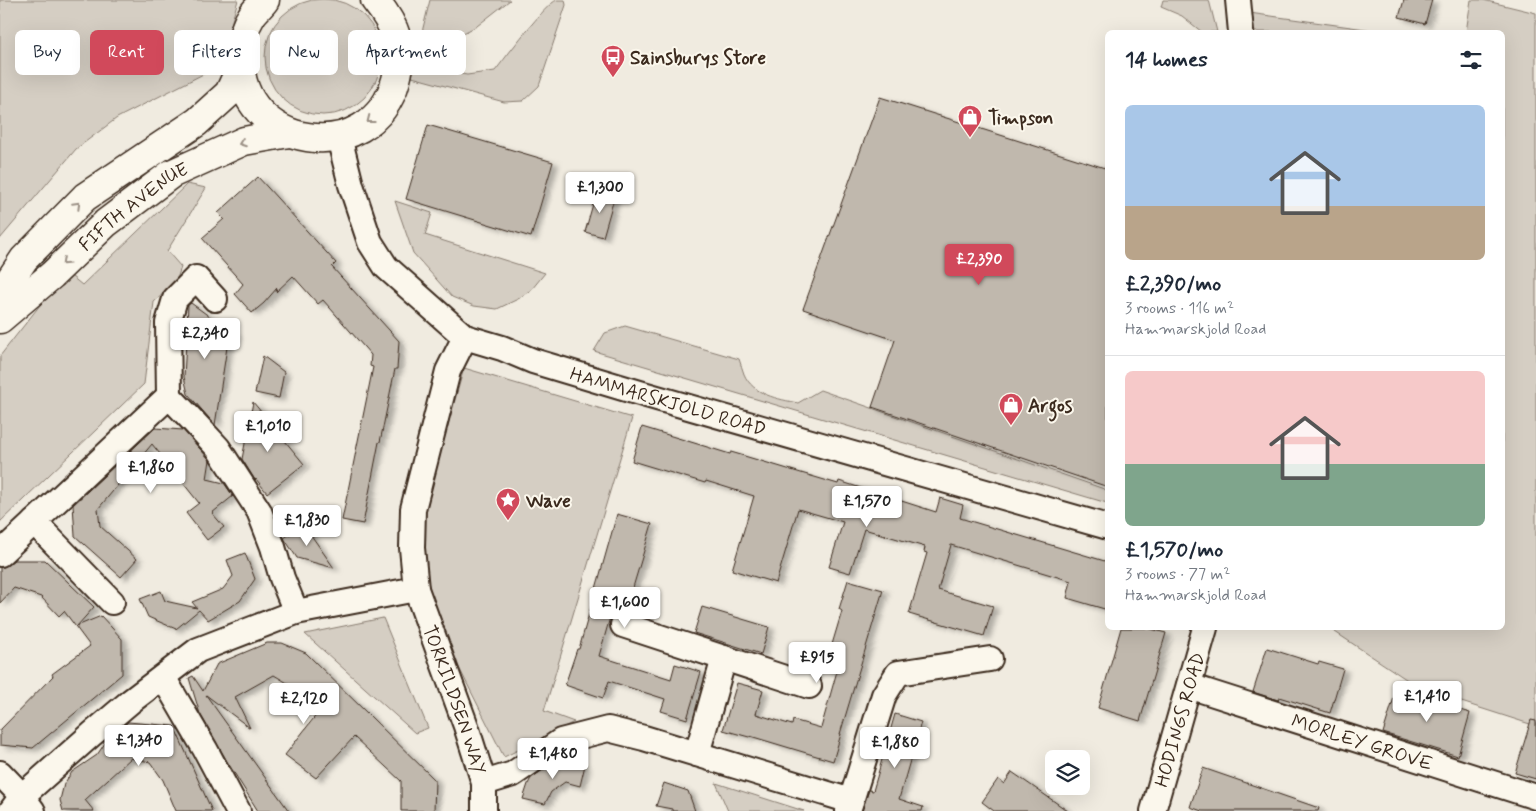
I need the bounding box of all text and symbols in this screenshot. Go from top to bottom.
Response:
chip: Buy [15,30,80,75]
chip: Rent [90,30,164,75]
chip: Filters [174,30,260,75]
chip: New [270,30,338,75]
chip: Apartment [348,30,466,75]
bus stop icon: Sainsburys Store [600,44,626,78]
place label: Sainsburys Store [630,46,766,71]
text: 14 homes [1125,46,1208,74]
icon: filters [1457,46,1485,74]
shop icon: Timpson [957,104,983,138]
place label: Timpson [988,106,1054,131]
one-way arrow [367,114,376,123]
one-way arrow [238,137,246,147]
icon: home [1260,138,1350,228]
street label: FIFTH AVENUE [74,157,192,257]
pin: £1,300 [559,172,641,214]
text: £1,300 [576,177,624,198]
one-way arrow [71,202,80,211]
pin: £2,390 [938,244,1020,286]
text: £2,390 [956,249,1002,270]
one-way arrow [62,256,71,265]
text: £2,390/mo [1125,270,1221,298]
text: 3 rooms · 116 m² [1125,298,1234,319]
pin: £2,340 [164,318,246,360]
text: Hammarskjold Road [1125,319,1266,340]
text: £2,340 [181,323,229,344]
street label: HAMMARSKJOLD ROAD [567,362,769,443]
shop icon: Argos [998,392,1024,426]
place label: Argos [1028,394,1073,422]
icon: home [1260,403,1350,493]
pin: £1,010 [227,410,309,453]
text: £1,010 [245,416,291,437]
pin: £1,860 [110,452,192,494]
text: £1,860 [127,457,175,478]
pin: £1,570 [826,486,908,528]
place icon: Wave [495,487,521,521]
place label: Wave [525,489,571,514]
text: £1,570 [843,491,891,512]
pin: £1,830 [266,504,348,547]
text: £1,830 [284,510,330,531]
text: £1,570/mo [1125,536,1223,564]
text: 3 rooms · 77 m² [1125,564,1230,585]
text: Hammarskjold Road [1125,585,1266,606]
pin: £1,600 [584,586,666,629]
text: £1,600 [600,592,650,613]
street label: TORKILDSEN WAY [416,622,492,778]
pin: £915 [787,642,847,684]
text: £915 [800,647,834,668]
street label: HODINGS ROAD [1149,650,1211,790]
pin: £1,410 [1386,680,1468,723]
pin: £2,120 [263,682,345,725]
text: £1,410 [1404,686,1450,707]
text: £2,120 [280,688,328,709]
street label: MORLEY GROVE [1288,709,1436,777]
pin: £1,340 [98,724,180,767]
pin: £1,880 [854,726,936,769]
text: £1,340 [116,730,163,751]
text: £1,880 [871,732,919,753]
pin: £1,480 [512,738,594,780]
text: £1,480 [528,743,578,764]
map controls [1045,750,1090,795]
button: layers [1045,750,1090,795]

